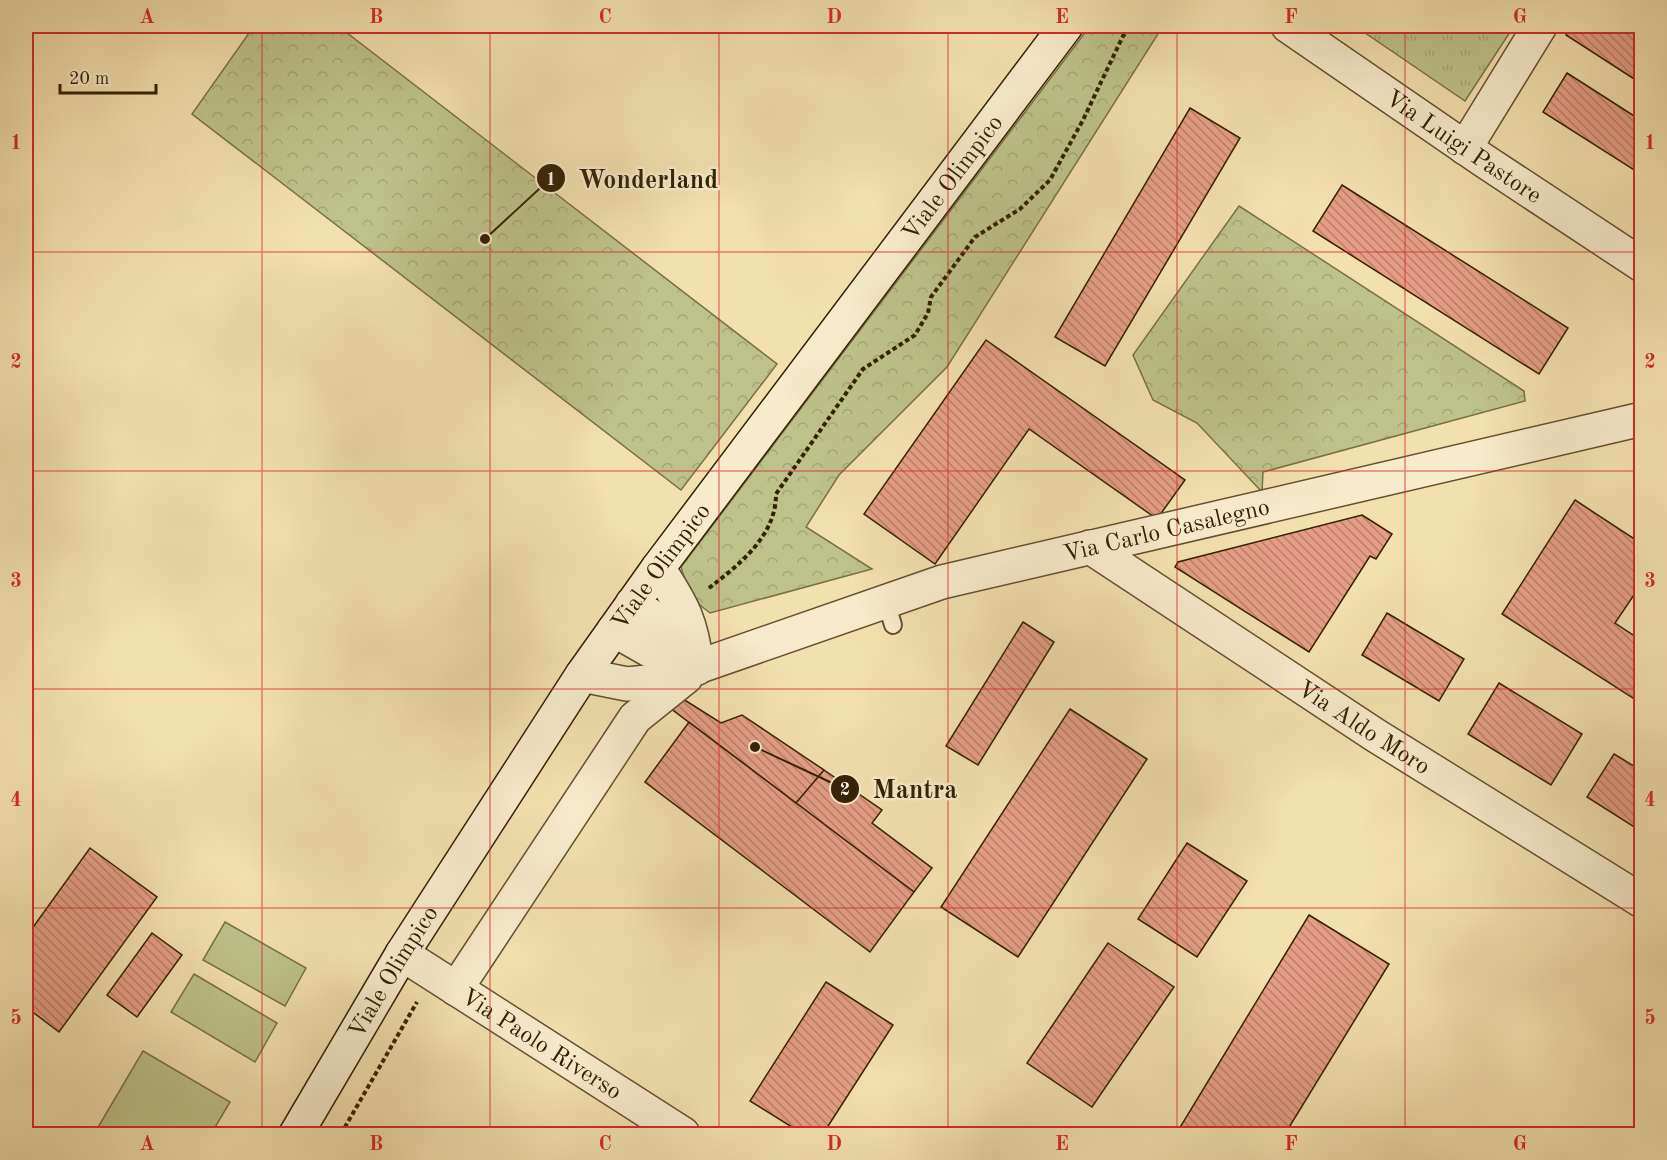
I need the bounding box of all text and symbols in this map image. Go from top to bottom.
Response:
text: A [139,8,155,28]
text: B [369,8,383,28]
text: C [598,8,612,28]
text: D [826,8,842,28]
text: E [1055,8,1069,28]
text: F [1284,8,1298,28]
text: G [1513,8,1527,28]
scale bar [60,57,156,95]
text: 20 m [69,70,109,88]
street label: Via Luigi Pastore [1380,87,1545,209]
street label: Viale Olimpico [899,111,1008,246]
text: 1 [10,134,22,154]
text: 1 [1644,134,1656,154]
callout: Wonderland [536,156,731,200]
text: Wonderland [578,168,718,194]
text: 1 [546,171,556,189]
text: 2 [10,353,22,373]
text: 2 [1644,353,1656,373]
street label: Via Carlo Casalegno [1061,496,1272,567]
street label: Viale Olimpico [608,500,716,635]
text: 3 [10,572,22,592]
text: 3 [1644,572,1656,592]
street label: Via Aldo Moro [1293,677,1434,780]
callout: Mantra [830,767,969,811]
text: Mantra [873,778,957,804]
text: 2 [840,781,850,799]
text: 4 [10,791,22,811]
text: 4 [1644,791,1656,811]
street label: Viale Olimpico [345,902,444,1043]
street label: Via Paolo Riverso [456,985,625,1105]
text: 5 [10,1008,22,1029]
text: 5 [1644,1008,1656,1029]
text: A [139,1135,155,1155]
text: B [369,1135,383,1155]
text: C [598,1135,612,1155]
text: D [826,1135,842,1155]
text: E [1055,1135,1069,1155]
text: F [1284,1135,1298,1155]
text: G [1513,1135,1527,1155]

